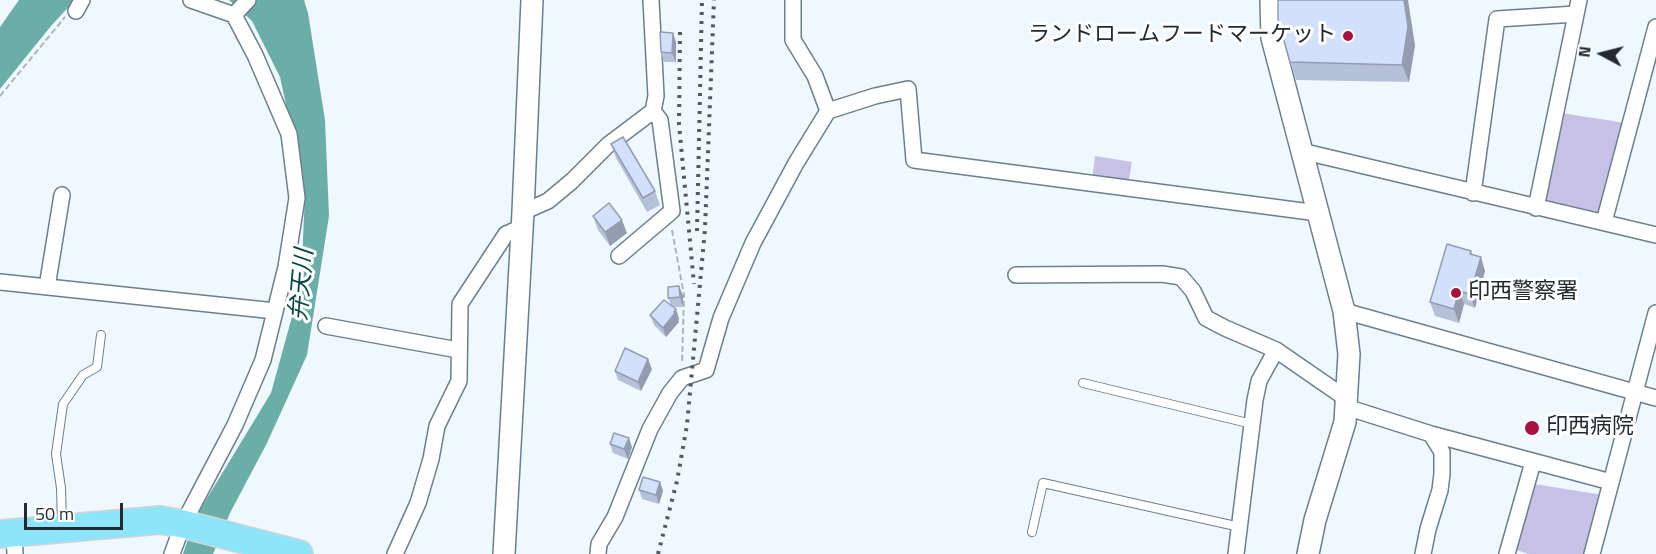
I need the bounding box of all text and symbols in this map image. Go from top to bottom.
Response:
place label: ランドロームフードマーケット [1028,23,1336,49]
north arrow [1572,24,1632,84]
marker: ランドロームフードマーケット [1341,29,1355,43]
text: N [1572,45,1597,59]
water label: 弁天川 [286,248,320,322]
place label: 印西警察署 [1468,280,1578,306]
marker: 印西警察署 [1449,286,1463,300]
place label: 印西病院 [1546,415,1634,441]
marker: 印西病院 [1523,419,1541,437]
scale bar [27,491,126,529]
text: 50 m [35,500,74,527]

